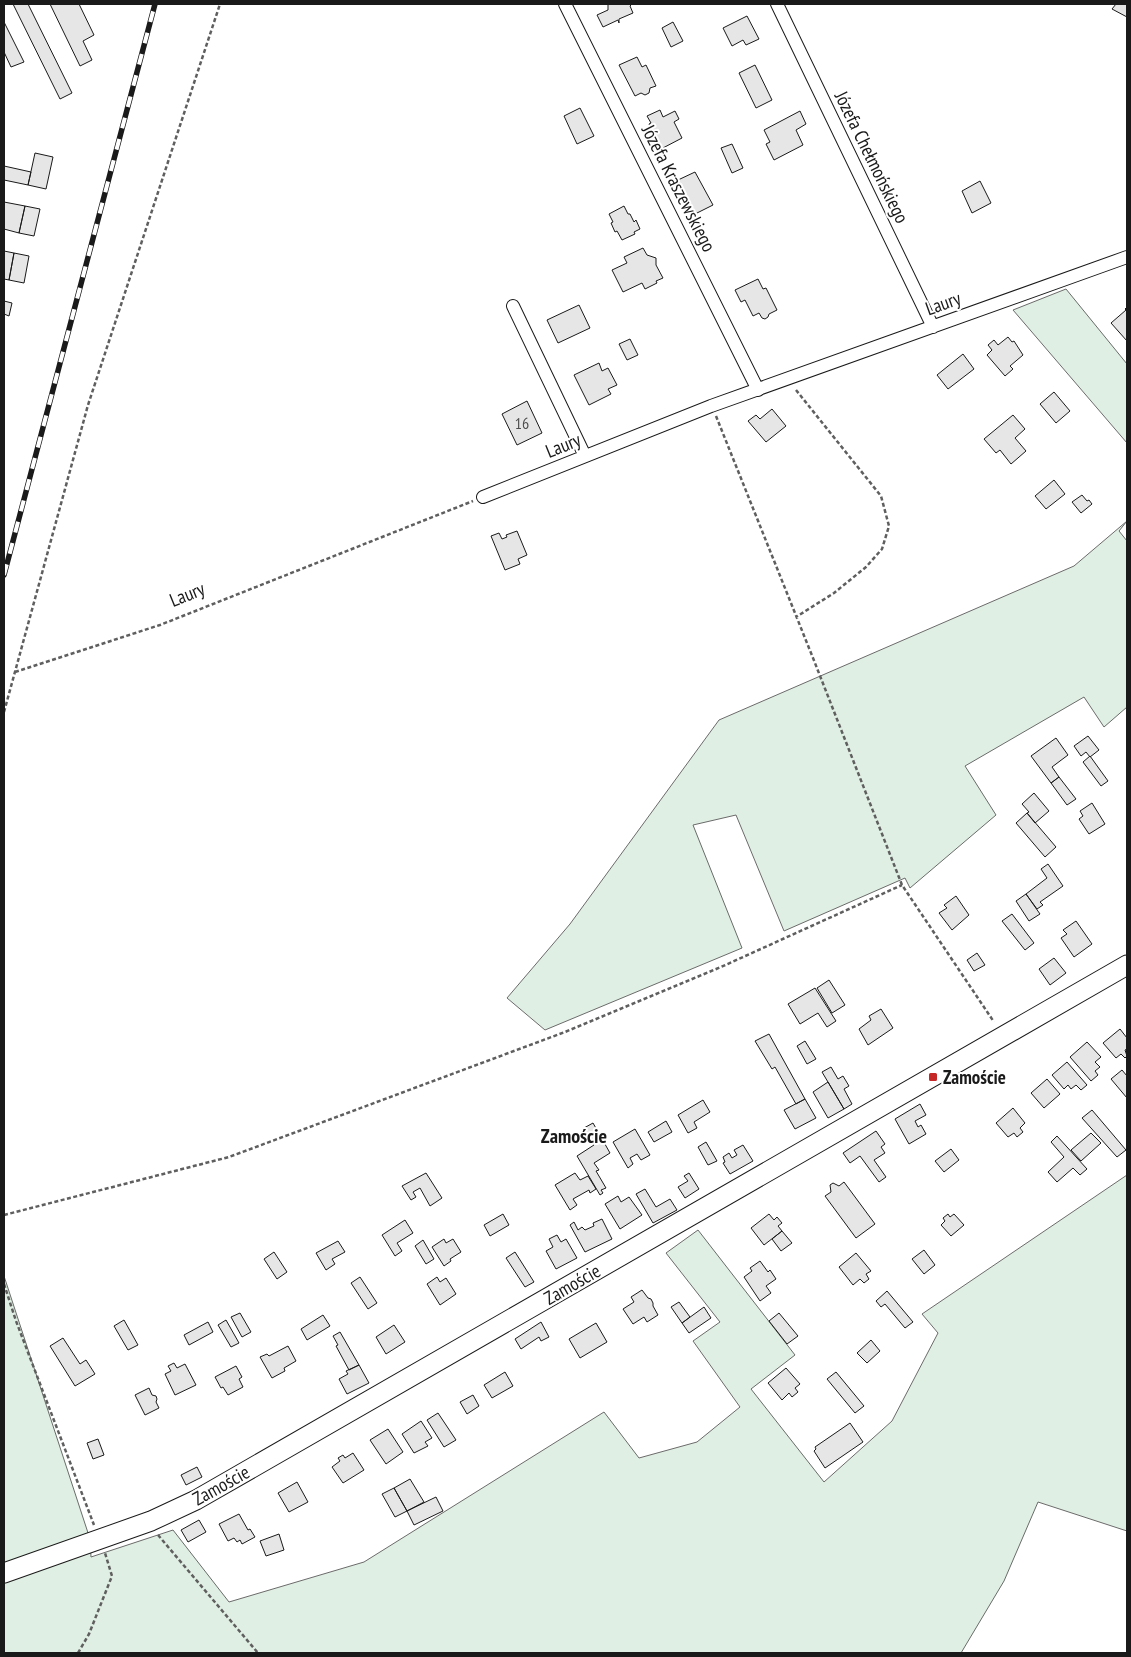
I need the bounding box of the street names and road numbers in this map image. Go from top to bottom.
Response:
street label: Józefa Chełmońskiego [829,86,914,227]
street label: Józefa Kraszewskiego [636,120,721,255]
street label: Laury [922,285,965,320]
street label: Laury [542,427,585,463]
street label: Laury [166,576,209,612]
street label: Zamoście [539,1258,605,1310]
street label: Zamoście [188,1460,254,1510]

